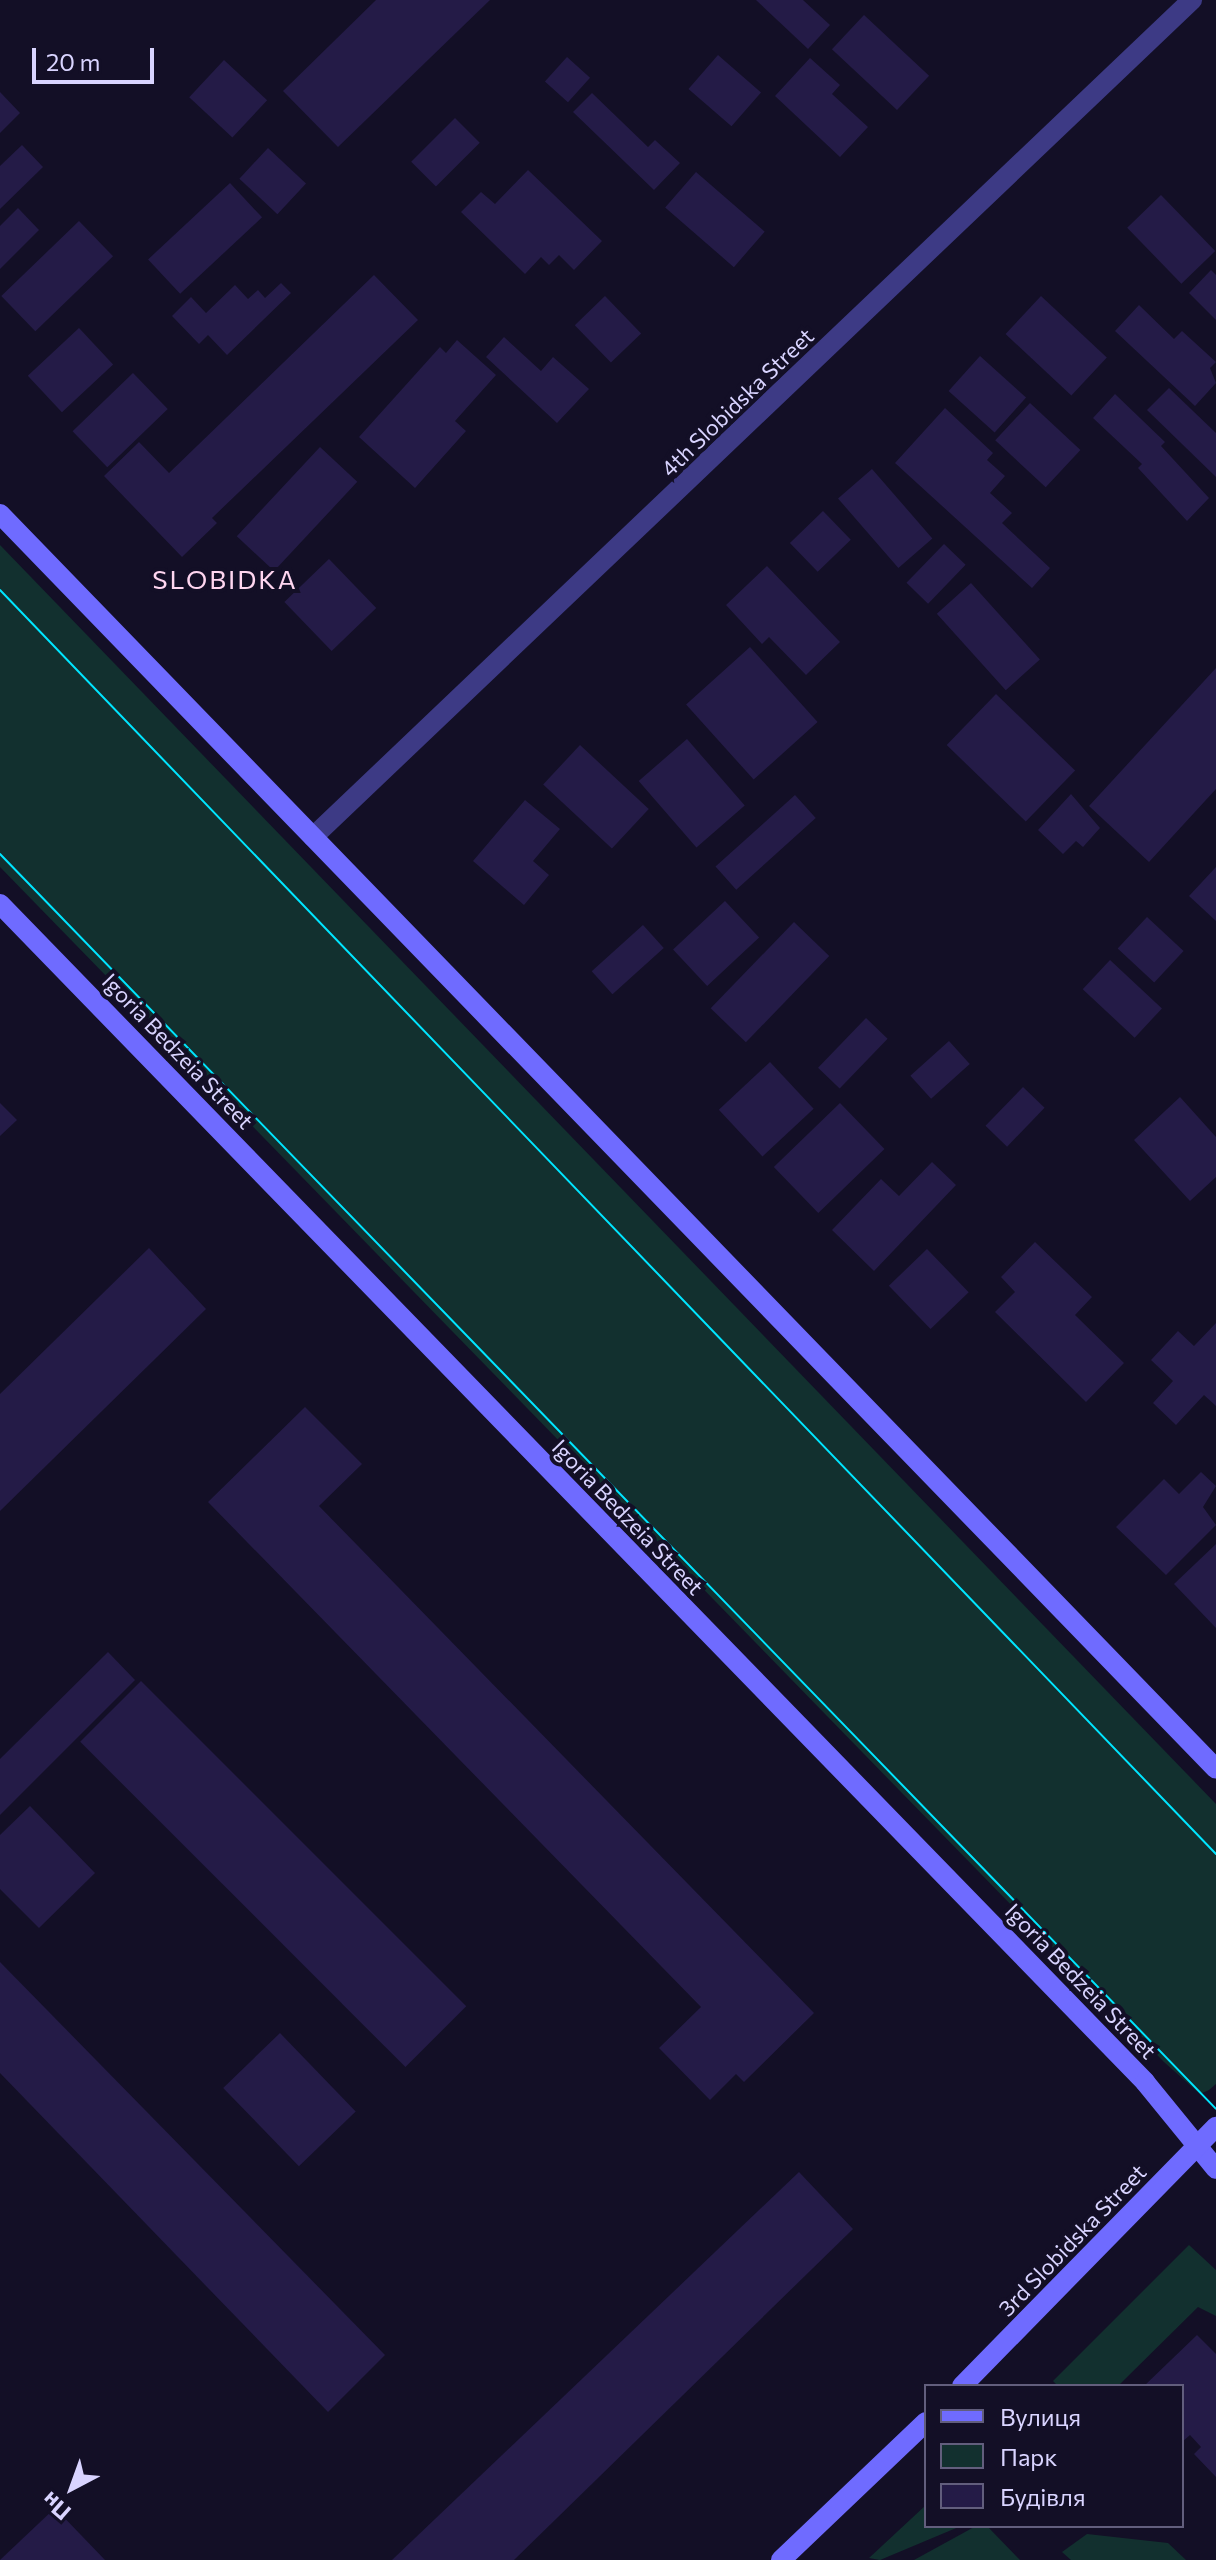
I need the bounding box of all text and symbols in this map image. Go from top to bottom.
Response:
scale bar [36,32,158,82]
text: 20 m [46,47,100,76]
street label: 4th Slobidska Street [655,322,819,482]
district label: SLOBIDKA [152,563,298,595]
street label: Igoria Bedzeia Street [97,968,259,1134]
street label: Igoria Bedzeia Street [547,1434,709,1600]
street label: Igoria Bedzeia Street [1000,1898,1162,2064]
street label: 3rd Slobidska Street [993,2159,1151,2321]
legend [924,2384,1184,2528]
text: Вулиця [1000,2402,1081,2431]
text: Парк [1000,2442,1057,2471]
north arrow [32,2448,112,2528]
text: Будівля [1000,2482,1086,2511]
text: Пн [36,2487,76,2526]

